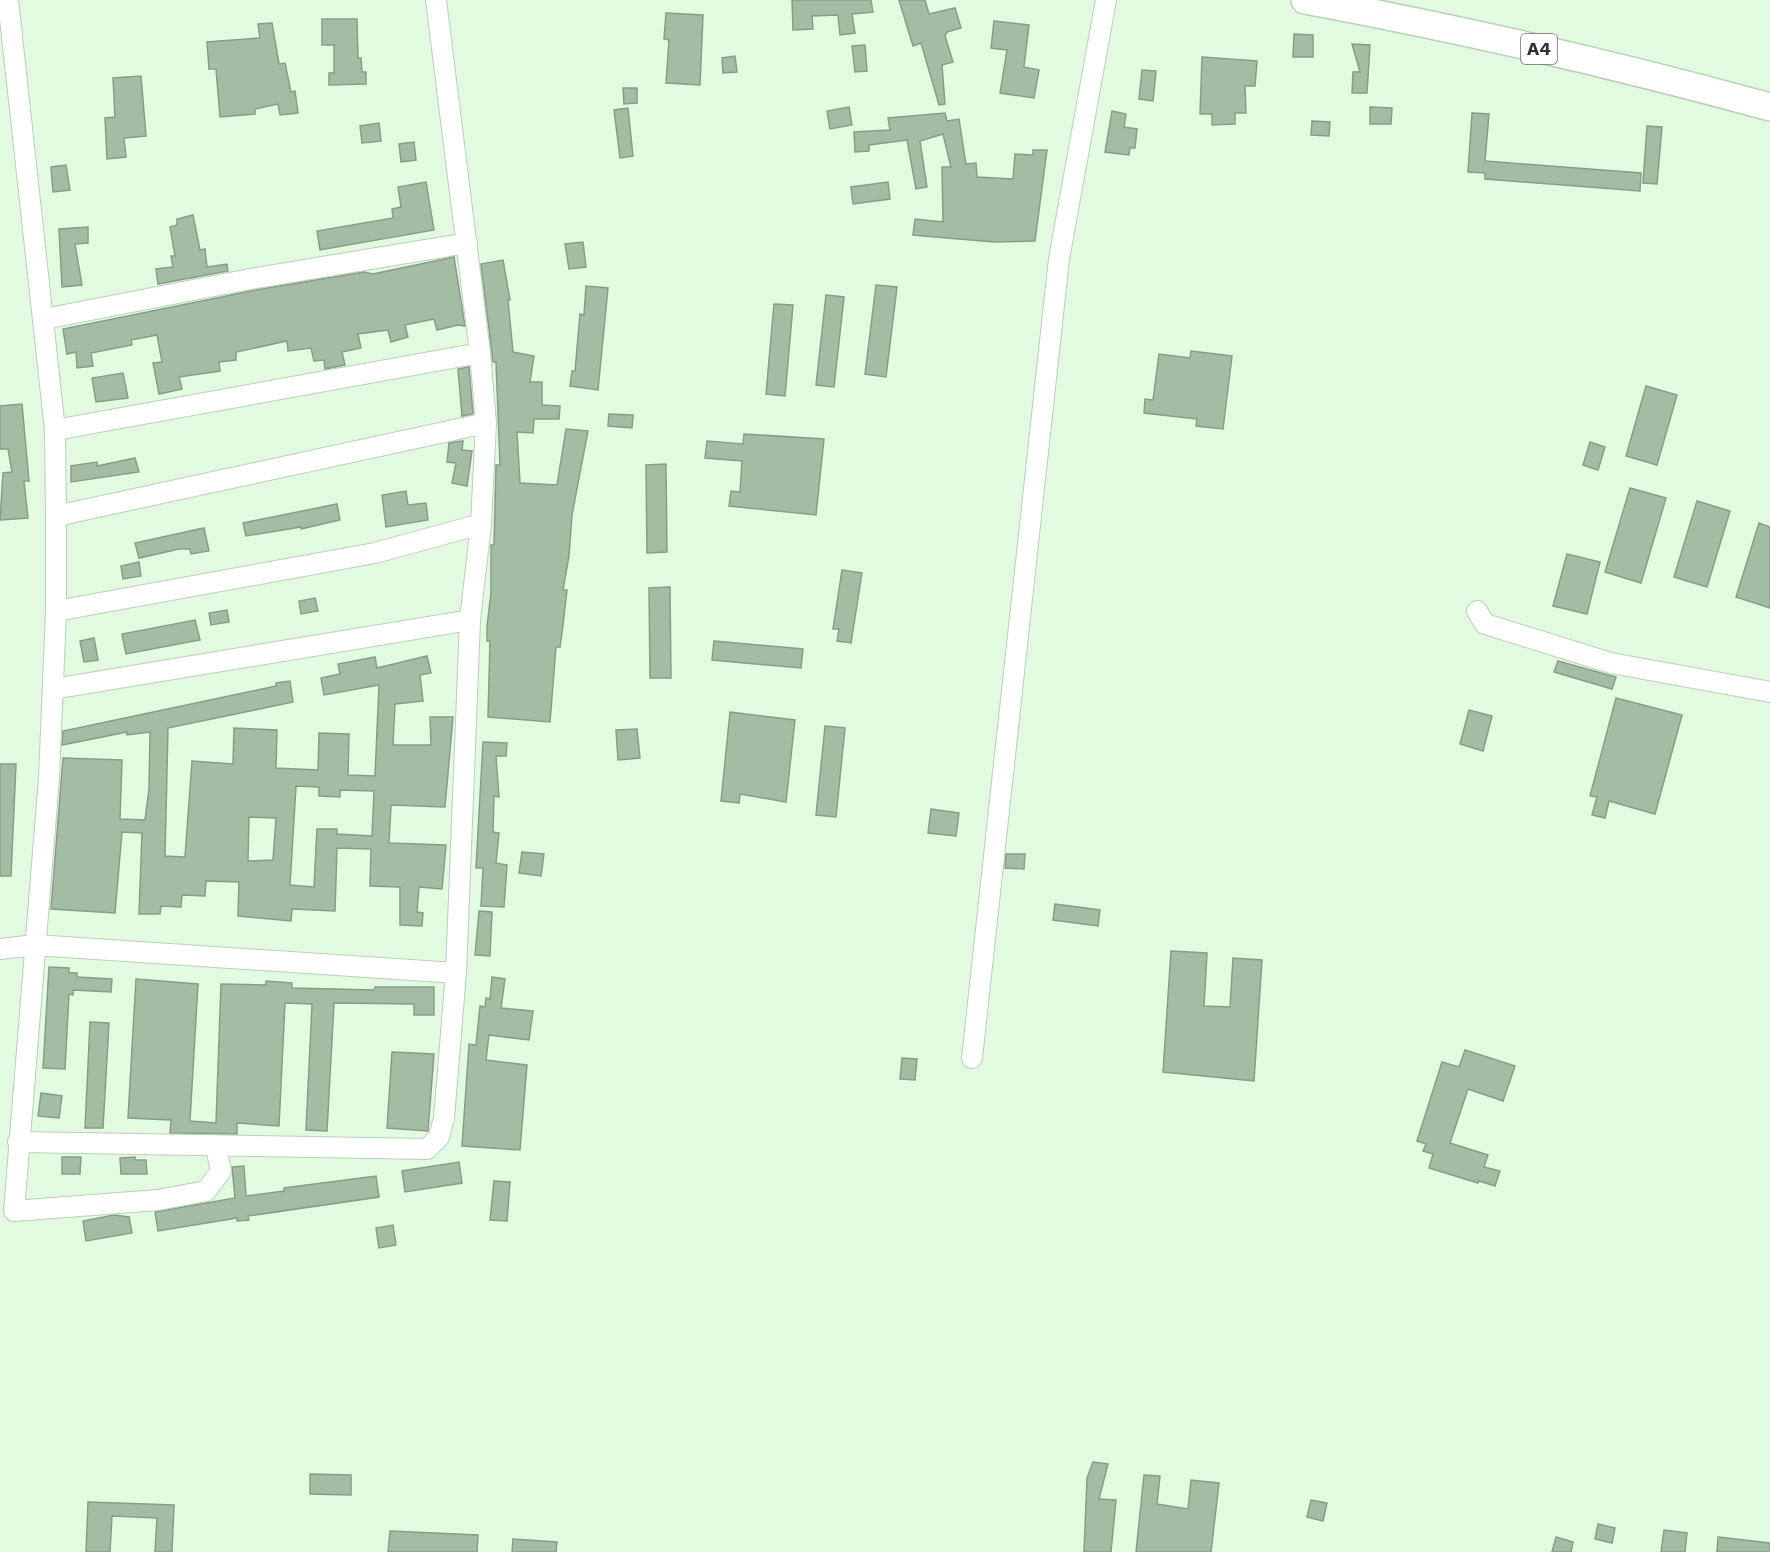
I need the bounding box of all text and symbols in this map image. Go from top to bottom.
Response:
road number: A4 [1521,34,1557,64]

